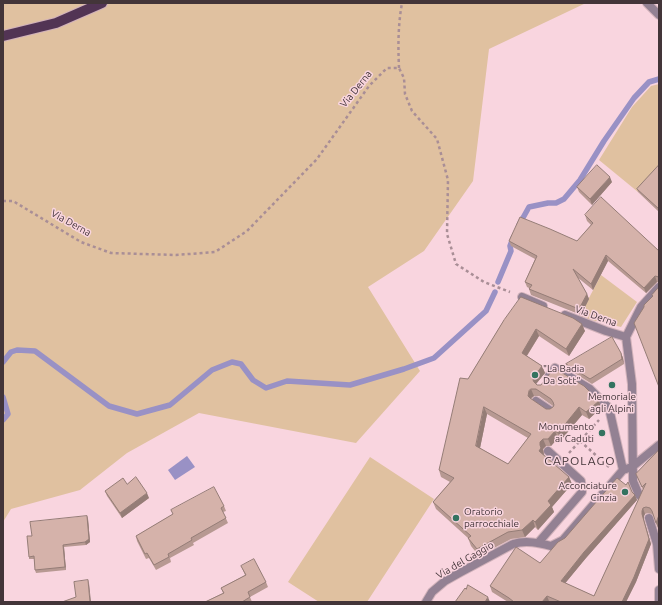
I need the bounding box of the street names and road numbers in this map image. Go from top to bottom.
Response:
street label: Via Derna [338,68,374,110]
street label: Via Derna [49,207,93,239]
street label: Via Derna [573,303,619,329]
street label: Via del Gaggio [434,539,496,581]

